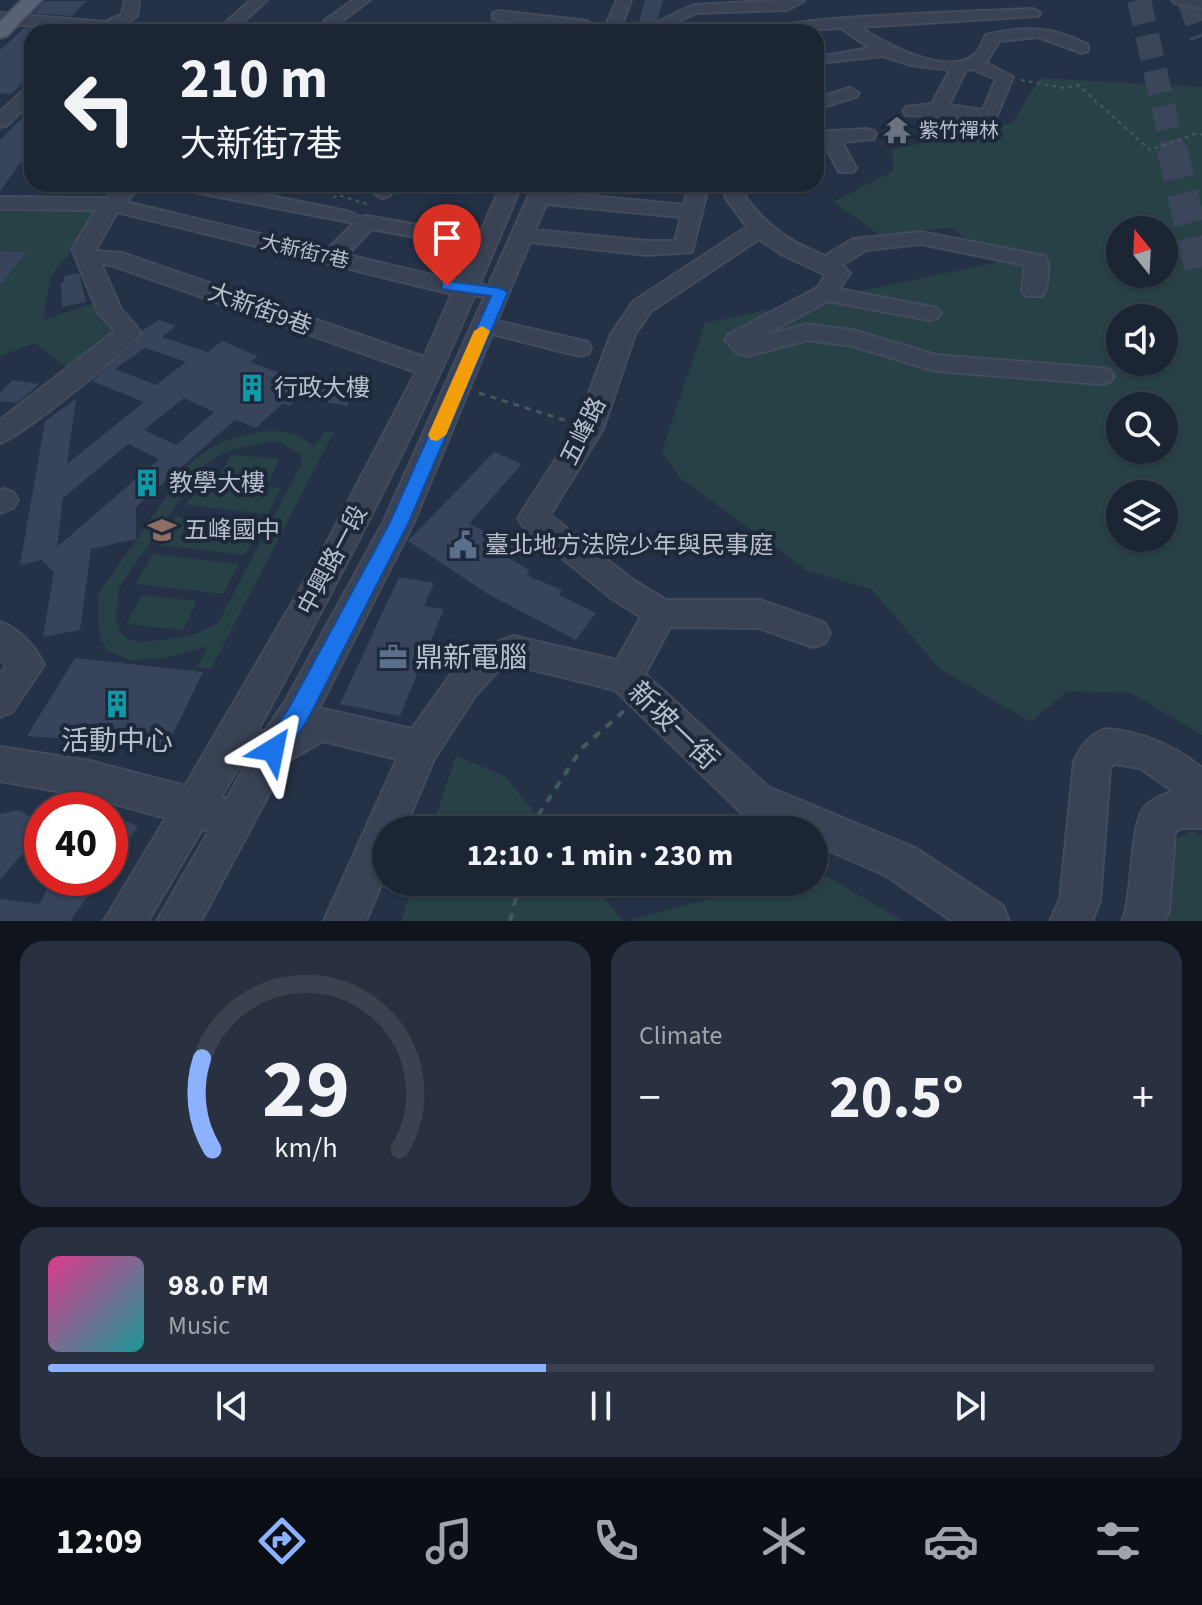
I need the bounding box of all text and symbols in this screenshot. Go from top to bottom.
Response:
text: 210 m [180,40,328,119]
icon: left [48,56,152,160]
temple icon: 紫竹禪林 [882,115,912,145]
place label: 紫竹禪林 [919,117,999,145]
text: 大新街7巷 [180,119,342,170]
pin [413,204,481,286]
icon: arrive [425,216,469,260]
north arrow [1106,216,1178,288]
map controls [1106,216,1178,552]
street label: 大新街7巷 [258,228,352,276]
street label: 大新街9巷 [203,275,317,344]
button: sound [1106,304,1178,376]
place label: 行政大樓 [274,371,370,406]
building icon: 行政大樓 [237,373,267,403]
street label: 五峰路 [552,391,615,471]
button: search [1106,392,1178,464]
place label: 教學大樓 [169,466,265,501]
building icon: 教學大樓 [132,468,162,498]
button: layers [1106,480,1178,552]
street label: 中興路一段 [289,499,376,621]
place label: 五峰國中 [184,513,280,548]
school or university icon: 五峰國中 [147,515,177,545]
place label: 臺北地方法院少年與民事庭 [485,528,773,563]
public building icon: 臺北地方法院少年與民事庭 [448,530,478,560]
place label: 鼎新電腦 [415,638,527,678]
office icon: 鼎新電腦 [378,642,408,672]
street label: 新坡一街 [619,672,727,779]
building icon: 活動中心 [102,689,132,719]
position arrow [231,708,315,792]
place label: 活動中心 [61,721,173,761]
speed limit sign: 40 [24,792,128,896]
text: 12:10 · 1 min · 230 m [467,834,733,877]
text: Climate [639,1017,723,1054]
text: 29 [262,1031,349,1149]
text: 20.5° [829,1056,964,1141]
text: − [639,1067,661,1130]
text: + [1132,1067,1154,1130]
text: km/h [274,1128,337,1168]
text: 98.0 FM [168,1264,269,1307]
text: Music [168,1307,230,1344]
icon: previous [210,1384,254,1428]
icon: pause [579,1384,623,1428]
icon: next [948,1384,992,1428]
icon: directions [254,1513,310,1569]
icon: music [421,1513,477,1569]
icon: phone [588,1513,644,1569]
icon: climate [756,1513,812,1569]
icon: car [923,1513,979,1569]
icon: filters [1090,1513,1146,1569]
text: 12:09 [56,1516,142,1567]

